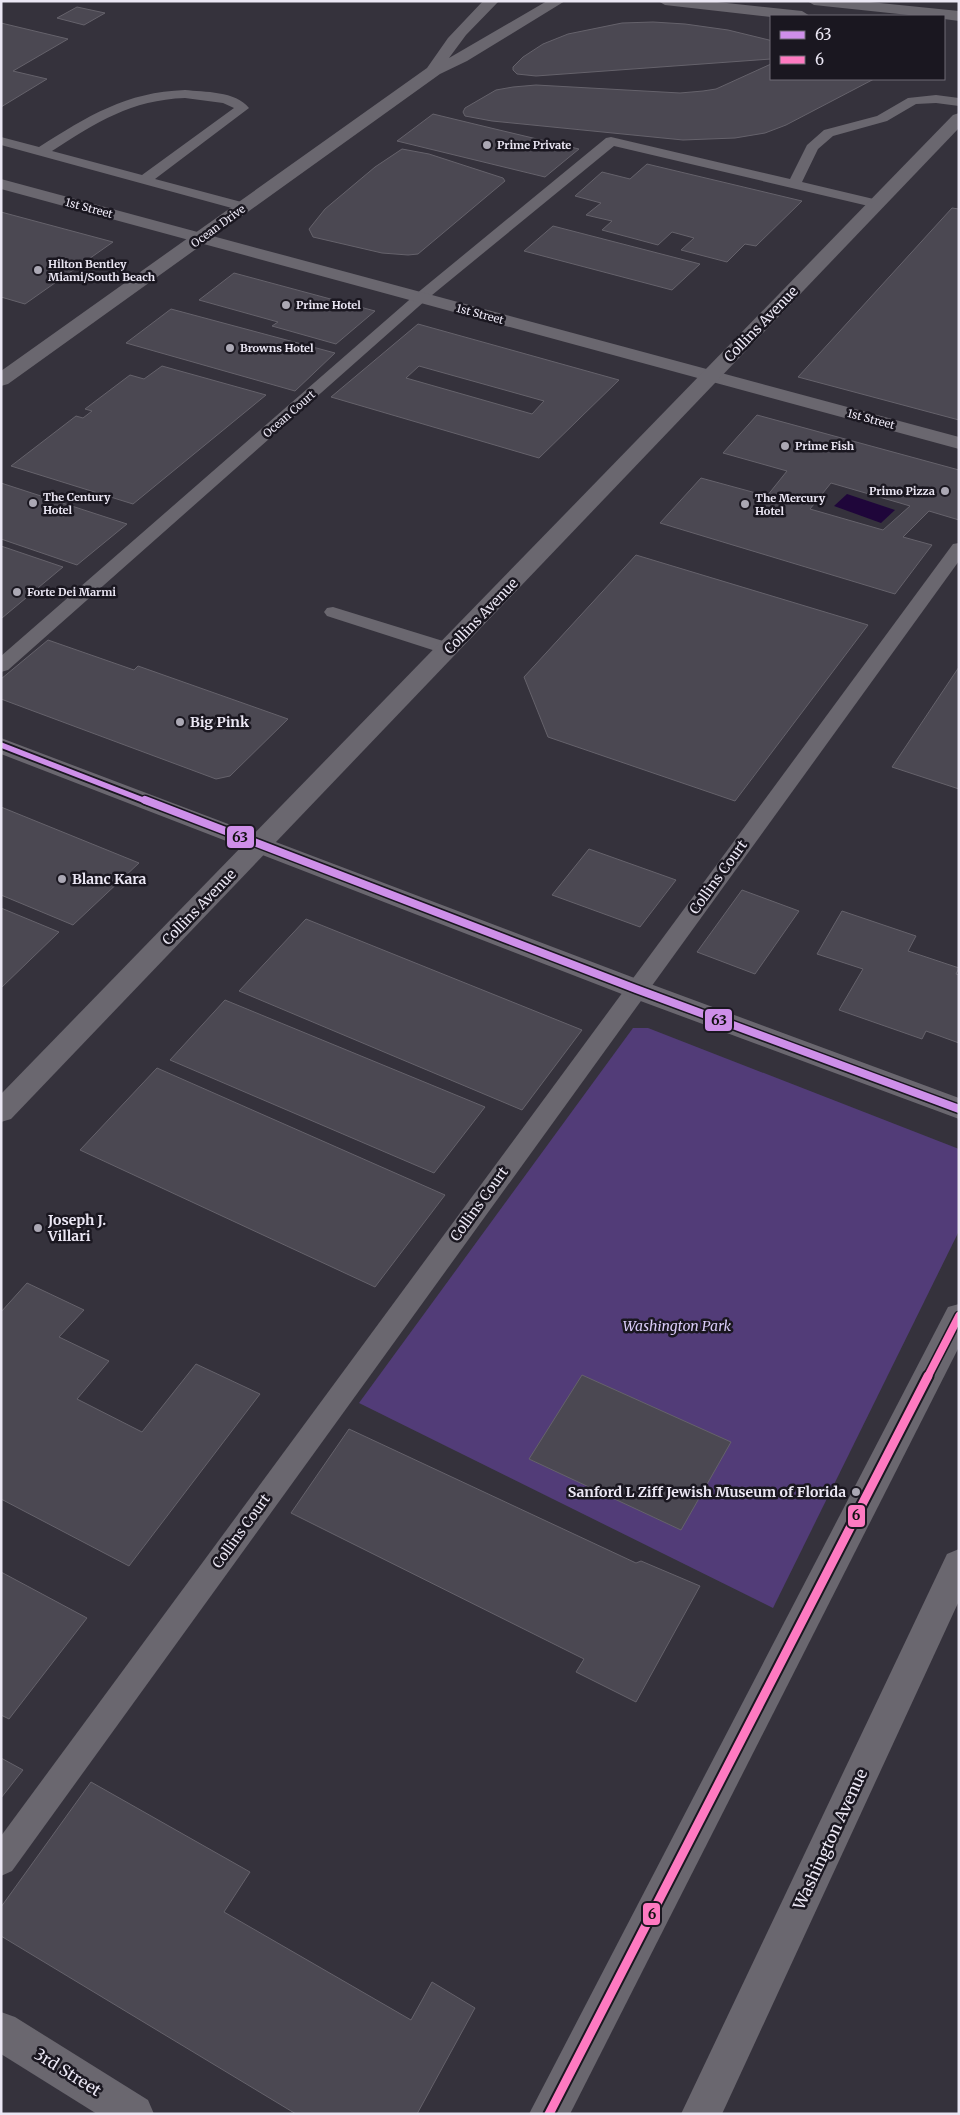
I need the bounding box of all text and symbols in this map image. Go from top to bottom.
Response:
legend [770,15,945,80]
text: 63 [815,25,832,44]
text: 6 [815,50,824,69]
place label: Prime Private [497,138,571,152]
marker: Prime Private [481,139,493,151]
street label: 1st Street [64,195,115,221]
street label: Ocean Drive [188,201,248,250]
place label: Hilton Bentley Miami/South Beach [48,257,156,284]
marker: Hilton Bentley Miami/South Beach [32,264,44,276]
street label: Collins Avenue [720,282,802,366]
place label: Prime Hotel [296,298,361,312]
marker: Prime Hotel [280,299,292,311]
street label: 1st Street [455,301,506,327]
place label: Browns Hotel [240,341,314,355]
marker: Browns Hotel [224,342,236,354]
street label: Ocean Court [260,387,319,441]
street label: 1st Street [846,406,897,432]
place label: Prime Fish [795,439,855,453]
marker: Prime Fish [779,440,791,452]
place label: Primo Pizza [869,484,935,498]
marker: Primo Pizza [939,485,951,497]
place label: The Century Hotel [43,490,111,517]
place label: The Mercury Hotel [755,491,826,518]
marker: The Century Hotel [27,497,39,509]
marker: The Mercury Hotel [739,498,751,510]
street label: Collins Avenue [440,574,522,658]
place label: Forte Dei Marmi [27,585,116,599]
marker: Forte Dei Marmi [11,586,23,598]
place label: Big Pink [190,713,250,731]
marker: Big Pink [174,716,186,728]
line badge: 63 [226,825,255,849]
text: 63 [232,828,248,846]
street label: Collins Court [685,836,751,918]
street label: Collins Avenue [158,865,240,949]
place label: Blanc Kara [72,870,147,888]
marker: Blanc Kara [56,873,68,885]
line badge: 63 [704,1008,733,1032]
text: 63 [711,1011,727,1029]
street label: Collins Court [446,1163,512,1245]
place label: Joseph J. Villari [47,1211,106,1245]
marker: Joseph J. Villari [32,1222,44,1234]
park label: Washington Park [623,1317,732,1335]
place label: Sanford L Ziff Jewish Museum of Florida [568,1483,846,1501]
marker: Sanford L Ziff Jewish Museum of Florida [850,1486,862,1498]
street label: Collins Court [208,1490,274,1572]
line badge: 6 [847,1504,866,1528]
text: 6 [852,1506,861,1524]
street label: Washington Avenue [788,1765,871,1914]
line badge: 6 [642,1902,661,1926]
text: 6 [648,1905,657,1923]
street label: 3rd Street [31,2044,106,2101]

